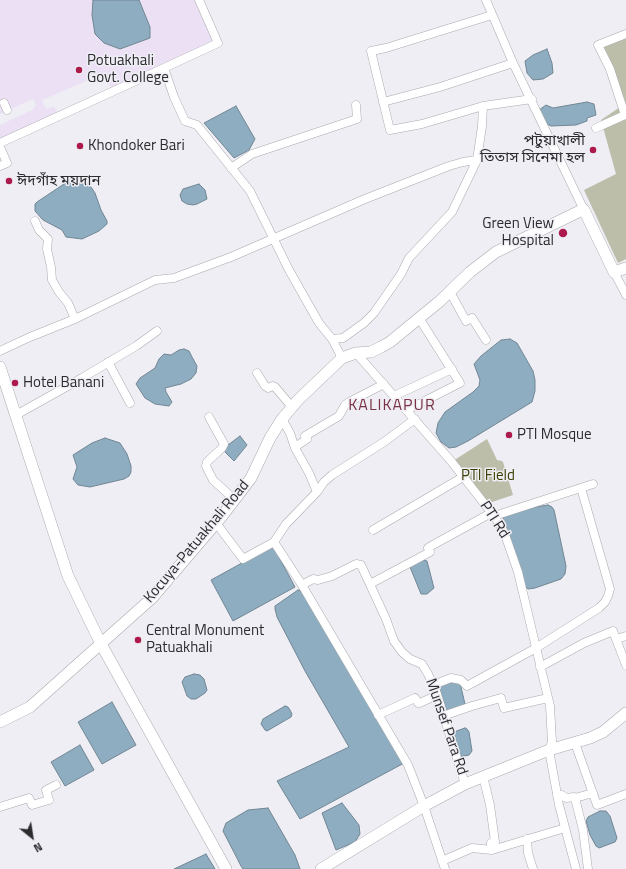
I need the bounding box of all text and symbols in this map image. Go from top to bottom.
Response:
place label: Potuakhali Govt. College [87,52,169,87]
marker: Potuakhali Govt. College [74,65,84,75]
place label: পটুয়াখালী তিতাস সিনেমা হল [480,132,585,167]
place label: Khondoker Bari [88,137,185,155]
marker: Khondoker Bari [75,141,85,151]
marker: পটুয়াখালী তিতাস সিনেমা হল [588,145,598,155]
place label: ঈদগাঁহ ময়দান [17,172,101,190]
marker: ঈদগাঁহ ময়দান [4,176,14,186]
place label: Green View Hospital [482,215,554,250]
marker: Green View Hospital [557,227,569,239]
place label: Hotel Banani [23,374,104,392]
marker: Hotel Banani [10,378,20,388]
district label: KALIKAPUR [348,396,436,416]
place label: PTI Mosque [517,426,592,444]
marker: PTI Mosque [504,430,514,440]
park label: PTI Field [461,467,515,485]
street label: Kocuya-Patuakhali Road [141,477,253,607]
street label: PTI Rd [475,498,513,542]
place label: Central Monument Patuakhali [146,622,264,657]
marker: Central Monument Patuakhali [133,635,143,645]
street label: Munsef Para Rd [421,676,471,778]
north arrow [12,817,52,857]
text: N [31,839,45,856]

